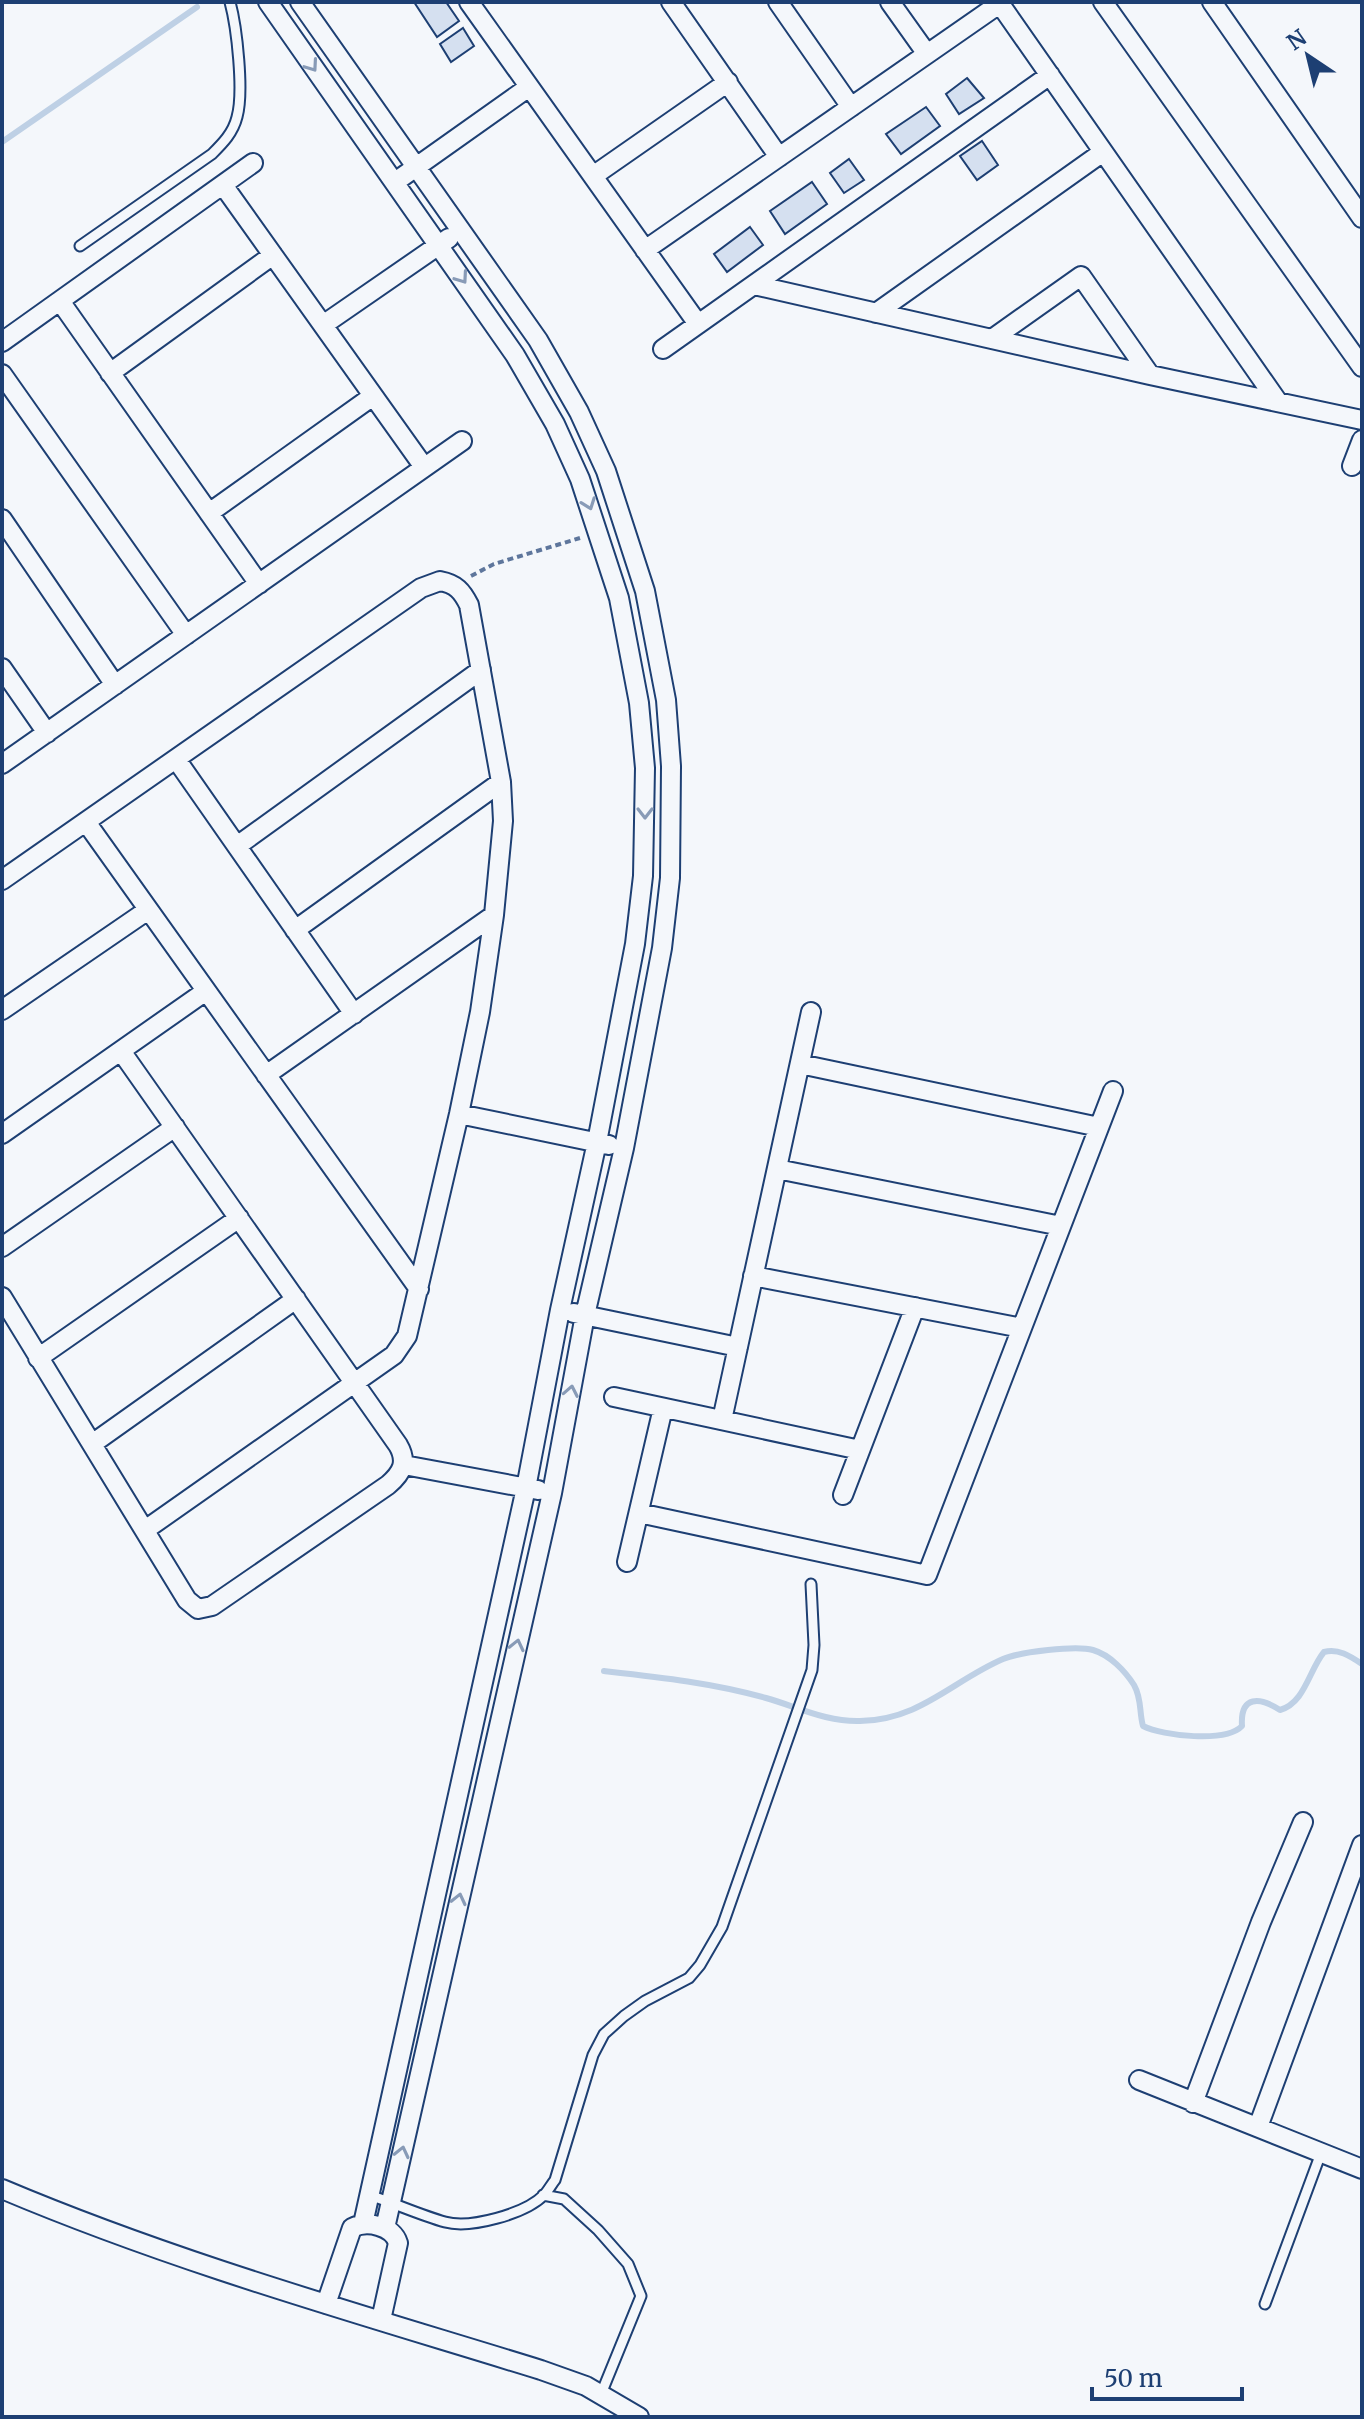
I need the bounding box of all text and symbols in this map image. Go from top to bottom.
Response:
north arrow [1268,16,1348,96]
text: N [1281,23,1312,56]
one-way arrow [303,57,317,71]
one-way arrow [452,270,467,284]
one-way arrow [579,496,595,510]
one-way arrow [636,807,654,820]
one-way arrow [562,1385,579,1398]
one-way arrow [508,1639,525,1652]
one-way arrow [450,1892,467,1906]
one-way arrow [393,2146,410,2160]
scale bar [1092,2351,1242,2401]
text: 50 m [1104,2363,1163,2394]

